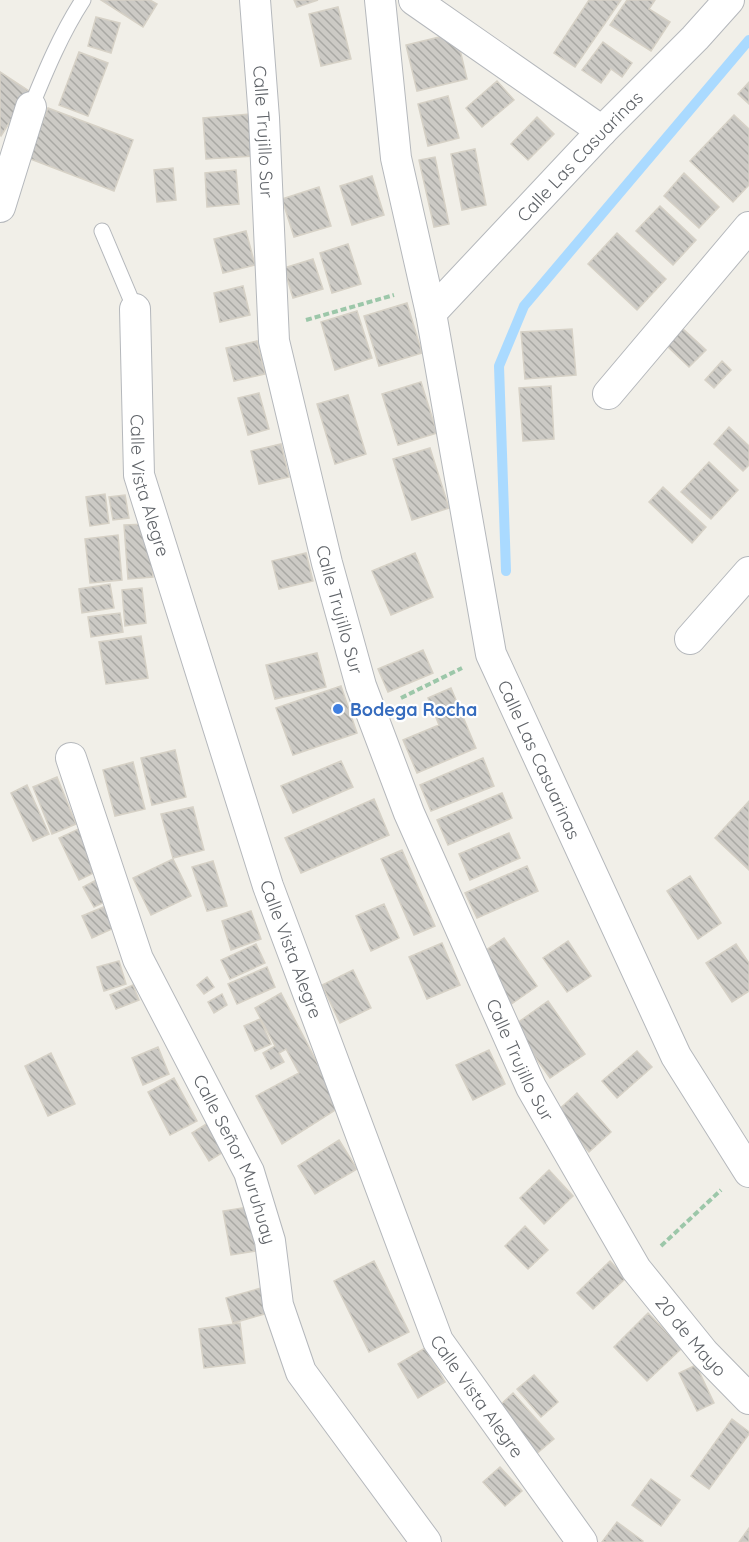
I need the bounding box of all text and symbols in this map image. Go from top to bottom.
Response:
street label: Calle Trujillo Sur [249,65,279,199]
street label: Calle Las Casuarinas [511,86,647,226]
street label: Calle Vista Alegre [126,414,175,559]
street label: Calle Trujillo Sur [312,543,369,677]
street label: Calle Las Casuarinas [493,676,586,843]
place label: Bodega Rocha [350,698,477,721]
marker: Bodega Rocha [331,702,345,716]
street label: Calle Vista Alegre [255,877,328,1021]
street label: Calle Trujillo Sur [482,995,560,1125]
street label: Calle Señor Muruhuay [189,1070,282,1247]
street label: 20 de Mayo [651,1291,732,1381]
street label: Calle Vista Alegre [425,1330,529,1462]

